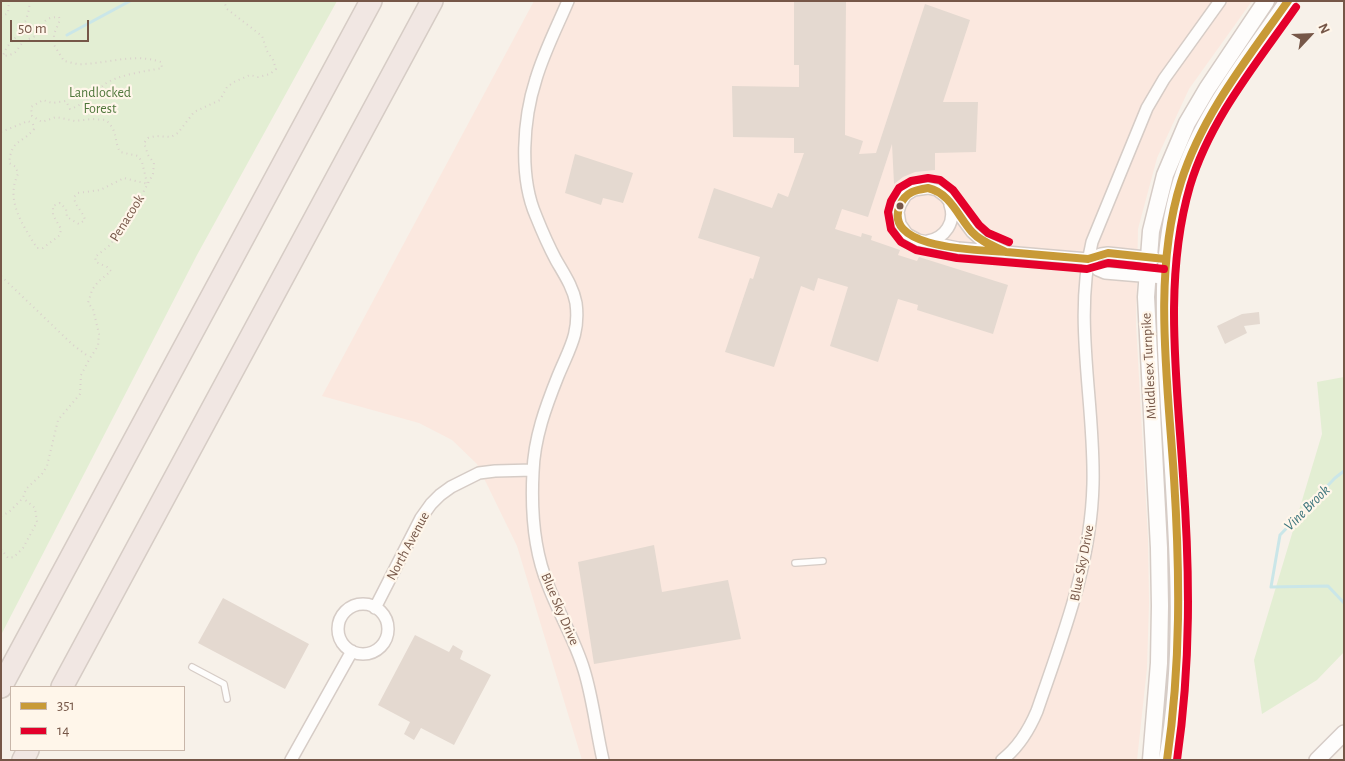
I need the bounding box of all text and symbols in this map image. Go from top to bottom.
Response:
scale bar [12,10,91,42]
north arrow [1285,10,1335,60]
text: 50 m [18,21,47,36]
text: N [1315,21,1332,36]
park label: Landlocked Forest [69,85,131,118]
street label: Penacook [106,191,148,245]
unlabelled marker [895,201,905,211]
street label: Middlesex Turnpike [1138,312,1160,420]
water label: Vine Brook [1280,481,1334,535]
street label: North Avenue [383,509,433,583]
street label: Blue Sky Drive [1066,524,1098,602]
street label: Blue Sky Drive [537,570,583,648]
legend [10,686,185,751]
text: 351 [57,698,75,713]
text: 14 [57,723,69,738]

